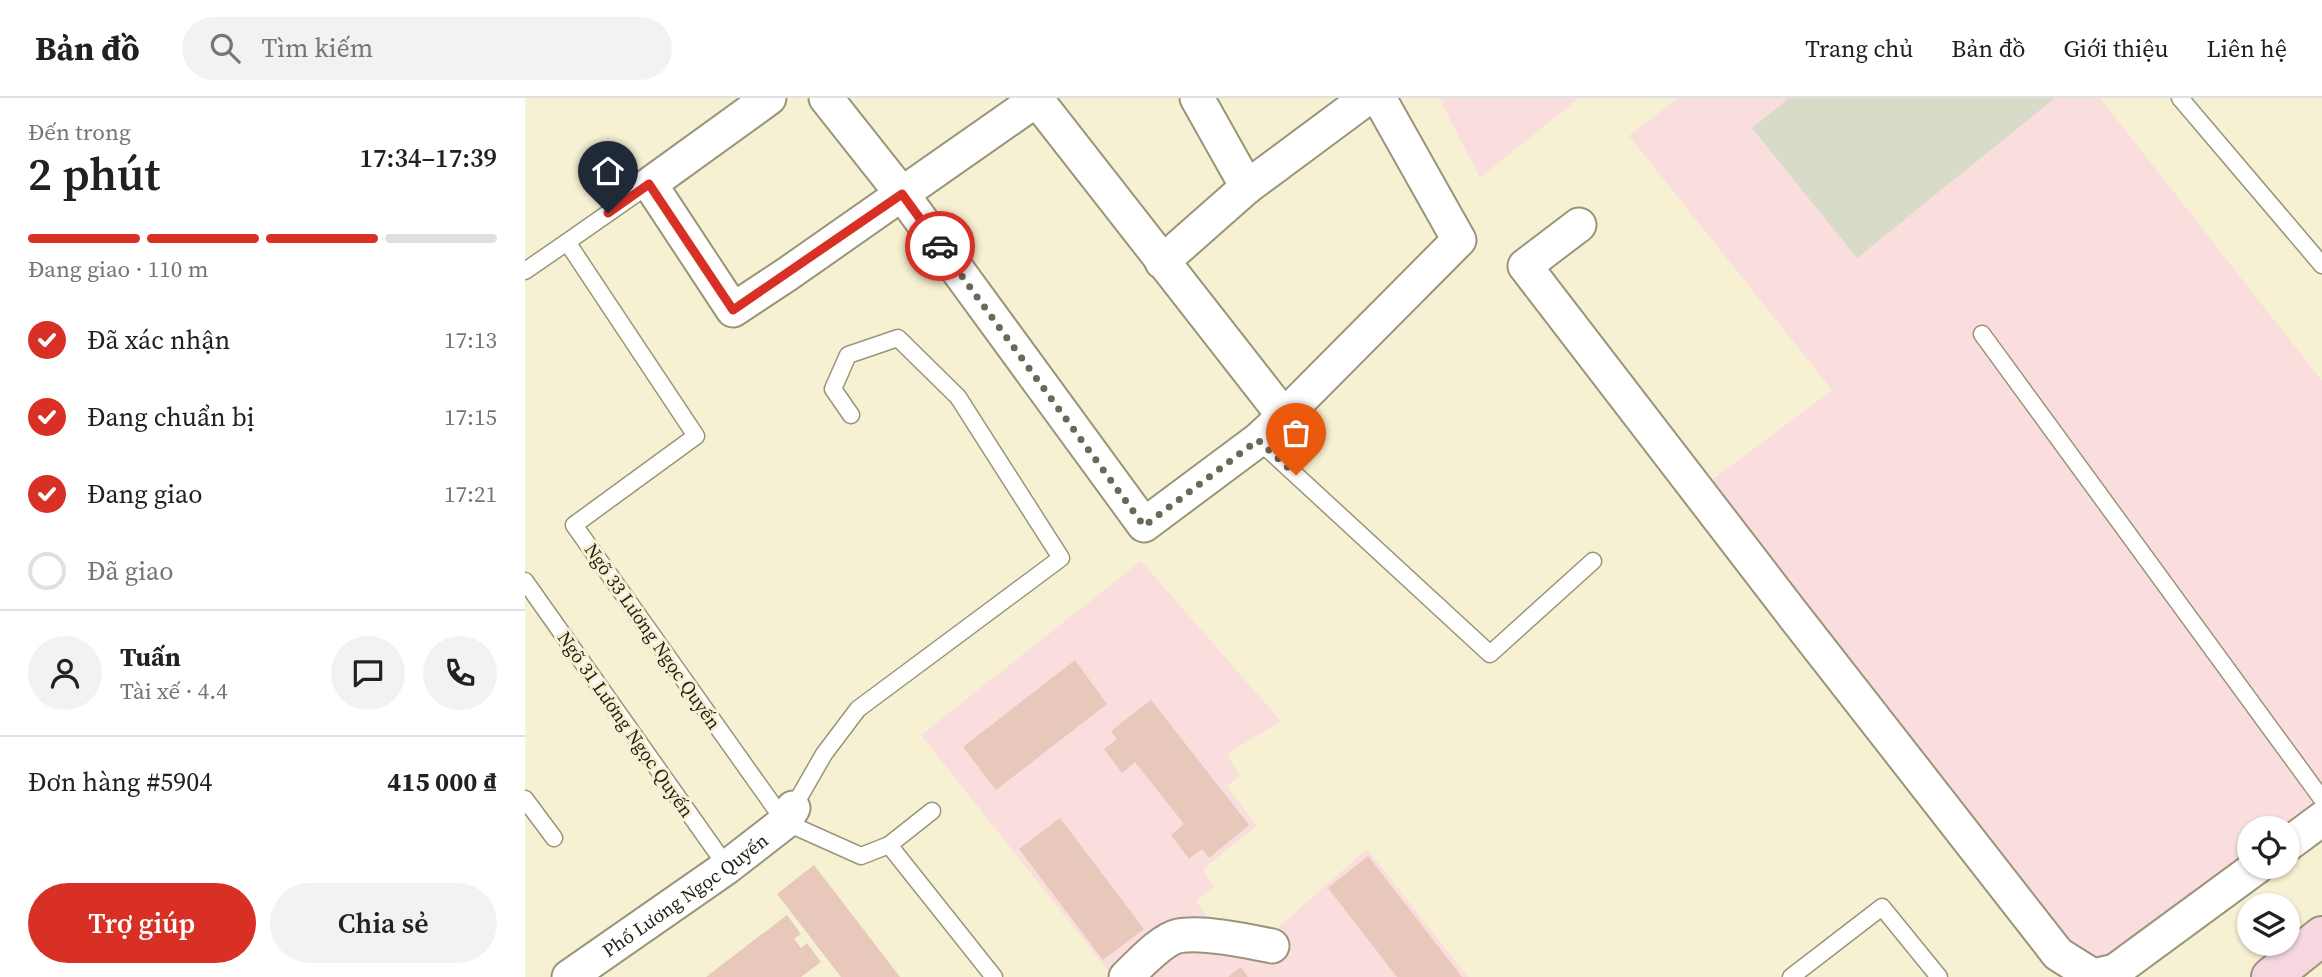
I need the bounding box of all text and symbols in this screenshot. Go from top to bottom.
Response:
search box [182,17,672,80]
text: Bản đồ [35,26,140,71]
icon: search [206,29,244,67]
text: Tìm kiếm [262,30,373,66]
text: Trang chủ [1805,32,1913,65]
text: Bản đồ [1951,32,2025,65]
text: Giới thiệu [2063,32,2169,65]
text: Liên hệ [2207,32,2287,65]
text: Đến trong [28,116,131,148]
text: 17:34–17:39 [360,140,497,176]
pin [578,141,638,213]
text: 2 phút [28,142,160,205]
icon: home [589,152,627,190]
courier [905,211,975,281]
icon: car [921,227,959,265]
text: Đang giao · 110 m [28,253,208,285]
icon: check [28,321,66,359]
text: Đã xác nhận [87,322,230,358]
text: 17:13 [444,324,497,356]
icon: check [28,398,66,436]
text: Đang chuẩn bị [87,399,255,435]
text: 17:15 [444,401,497,433]
pin [1266,403,1326,475]
icon: bag [1277,414,1315,452]
icon: check [28,475,66,513]
text: Đang giao [87,476,203,512]
text: 17:21 [444,478,497,510]
street label: Ngõ 33 Lương Ngọc Quyến [579,538,727,734]
text: Đã giao [87,553,173,589]
street label: Ngõ 31 Lương Ngọc Quyến [552,626,700,822]
button: person [28,636,102,710]
button: chat [331,636,405,710]
button: phone [423,636,497,710]
text: Tuấn [120,639,181,675]
text: Tài xế · 4.4 [120,675,228,707]
text: Đơn hàng #5904 [28,764,212,800]
text: 415 000 ₫ [387,764,497,800]
map controls [2237,816,2300,956]
button: locate [2237,816,2300,879]
street label: Phố Lương Ngọc Quyến [597,827,773,963]
button: Trợ giúp [28,883,256,963]
button: Chia sẻ [270,883,497,963]
button: layers [2237,893,2300,956]

